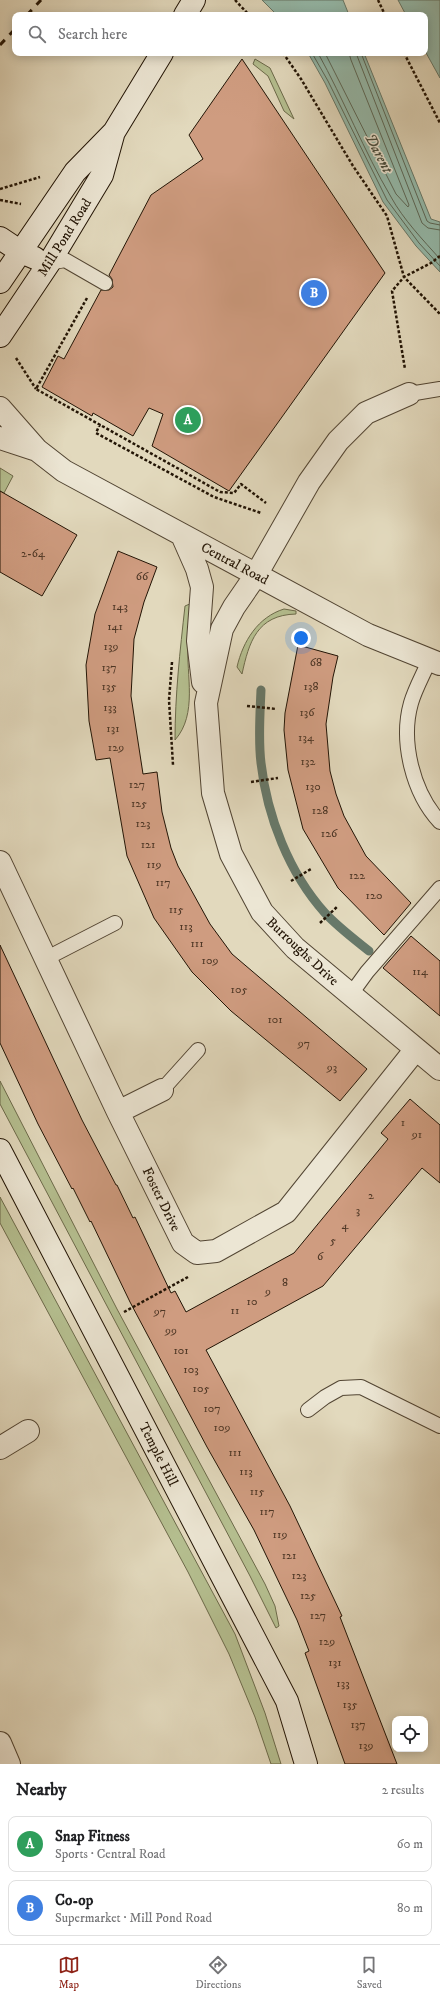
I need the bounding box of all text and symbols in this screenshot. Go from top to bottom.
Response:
search box [12,12,428,56]
icon: search [26,23,48,45]
text: Search here [58,25,127,44]
water label: Darent [360,130,398,178]
street label: Mill Pond Road [34,195,96,280]
pin: B [301,278,327,308]
pin: A [175,405,201,435]
street label: Central Road [198,539,272,589]
house number: 2-64 [21,546,46,561]
house number: 66 [136,569,149,584]
house number: 143 [112,599,128,614]
house number: 141 [107,619,123,634]
your location [291,628,311,648]
house number: 139 [104,639,118,654]
house number: 68 [310,655,322,670]
house number: 137 [101,660,117,675]
house number: 135 [102,679,116,694]
house number: 138 [304,679,318,694]
house number: 133 [103,700,117,715]
house number: 136 [299,705,315,720]
house number: 131 [106,721,120,736]
house number: 134 [298,730,315,745]
house number: 129 [108,740,124,755]
house number: 132 [301,754,315,769]
house number: 127 [129,777,145,792]
house number: 130 [305,779,321,794]
house number: 125 [131,796,147,811]
house number: 128 [312,803,328,818]
house number: 123 [136,816,150,831]
house number: 126 [321,826,338,841]
house number: 121 [141,837,155,852]
house number: 119 [147,857,161,872]
house number: 122 [349,868,365,883]
house number: 117 [155,875,171,890]
house number: 120 [366,888,382,903]
house number: 115 [169,902,183,917]
street label: Burroughs Drive [262,914,342,990]
house number: 113 [179,919,193,934]
house number: 111 [190,936,204,951]
house number: 109 [202,953,218,968]
house number: 114 [412,964,429,979]
house number: 105 [231,982,247,997]
house number: 101 [267,1012,283,1027]
house number: 97 [297,1036,310,1051]
house number: 93 [326,1060,337,1075]
house number: 1 [401,1115,405,1130]
house number: 91 [411,1127,422,1142]
street label: Foster Drive [138,1164,184,1235]
house number: 2 [368,1188,374,1203]
house number: 3 [356,1203,360,1218]
house number: 4 [342,1218,350,1233]
house number: 5 [330,1233,336,1248]
house number: 6 [317,1249,324,1264]
house number: 8 [282,1275,288,1290]
house number: 9 [264,1284,271,1299]
house number: 10 [247,1294,257,1309]
house number: 11 [231,1303,239,1318]
house number: 97 [153,1304,166,1319]
house number: 99 [164,1323,177,1338]
house number: 101 [173,1343,189,1358]
house number: 103 [183,1362,199,1377]
house number: 105 [193,1381,209,1396]
house number: 107 [203,1401,221,1416]
street label: Temple Hill [134,1420,182,1490]
house number: 109 [214,1420,230,1435]
house number: 111 [228,1445,242,1460]
house number: 113 [239,1464,253,1479]
house number: 115 [250,1484,264,1499]
house number: 117 [259,1504,275,1519]
house number: 119 [273,1527,287,1542]
house number: 121 [282,1548,296,1563]
house number: 123 [292,1568,306,1583]
house number: 125 [300,1588,316,1603]
house number: 127 [310,1608,326,1623]
house number: 129 [319,1634,335,1649]
house number: 131 [328,1655,342,1670]
house number: 133 [336,1676,350,1691]
house number: 135 [343,1697,357,1712]
map controls [392,1716,428,1752]
button: locate [392,1716,428,1752]
house number: 137 [350,1717,366,1732]
house number: 139 [359,1738,373,1753]
text: Nearby [16,1779,66,1801]
text: 2 results [382,1782,424,1798]
text: Snap Fitness [55,1827,130,1846]
text: A [26,1836,34,1852]
text: 60 m [397,1836,423,1852]
text: Sports · Central Road [55,1846,166,1862]
text: Co-op [55,1891,93,1910]
text: B [26,1900,34,1916]
text: 80 m [397,1900,423,1916]
text: Supermarket · Mill Pond Road [55,1910,212,1926]
tab: Map [58,1954,80,1992]
tab: Directions [196,1954,241,1992]
tab: Saved [357,1954,382,1992]

